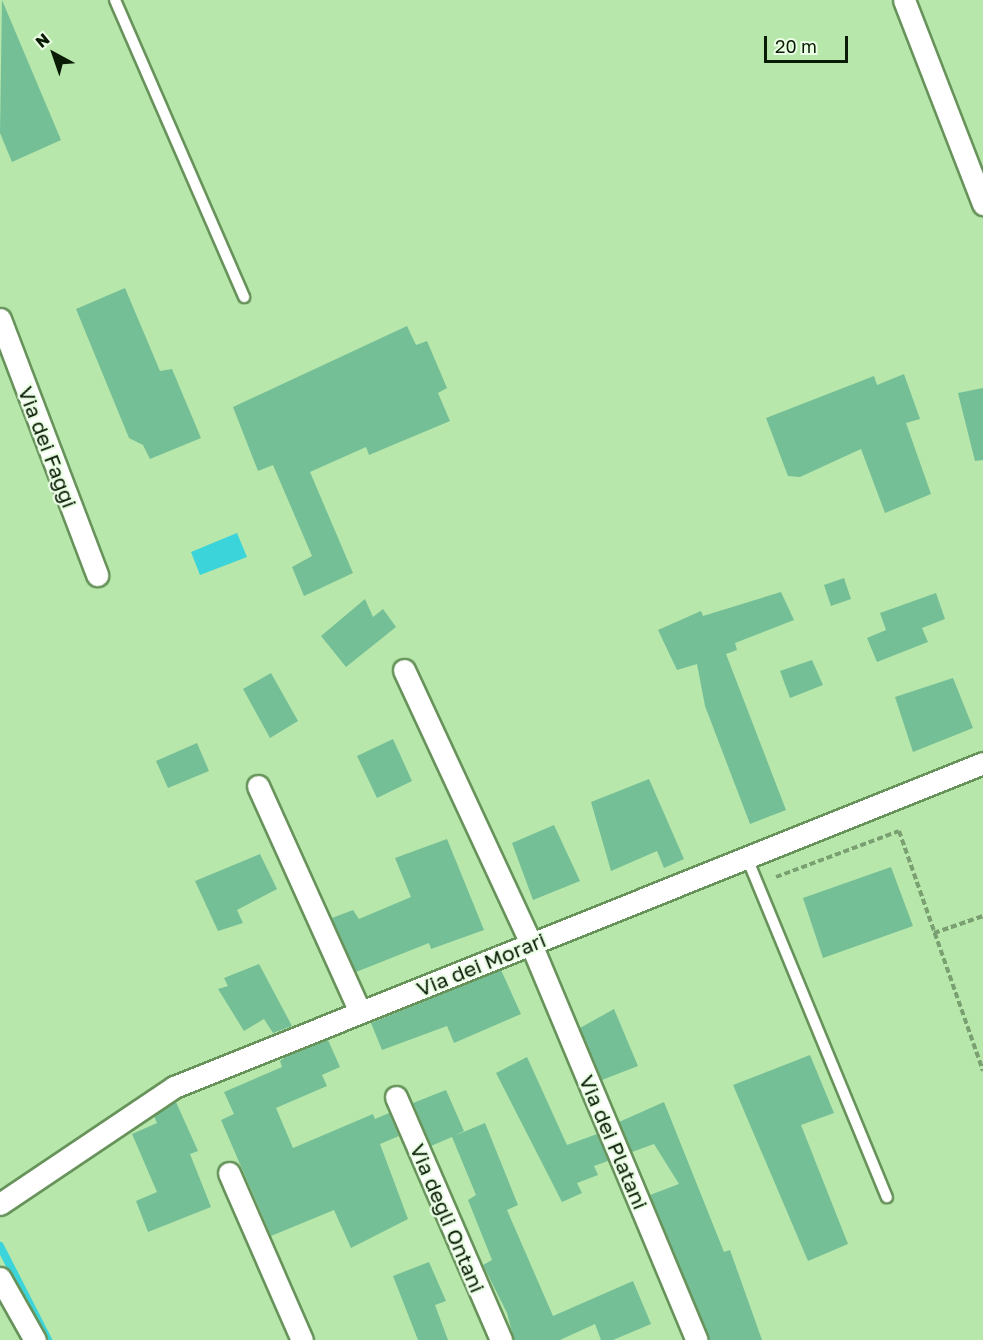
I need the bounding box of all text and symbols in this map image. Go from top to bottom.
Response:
north arrow [24,24,84,84]
scale bar [767,24,851,62]
text: N [31,29,54,52]
text: 20 m [775,35,817,57]
street label: Via dei Faggi [13,383,83,511]
street label: Via dei Morari [413,927,549,1001]
street label: Via dei Platani [574,1071,654,1213]
street label: Via degli Ontani [405,1140,491,1296]

